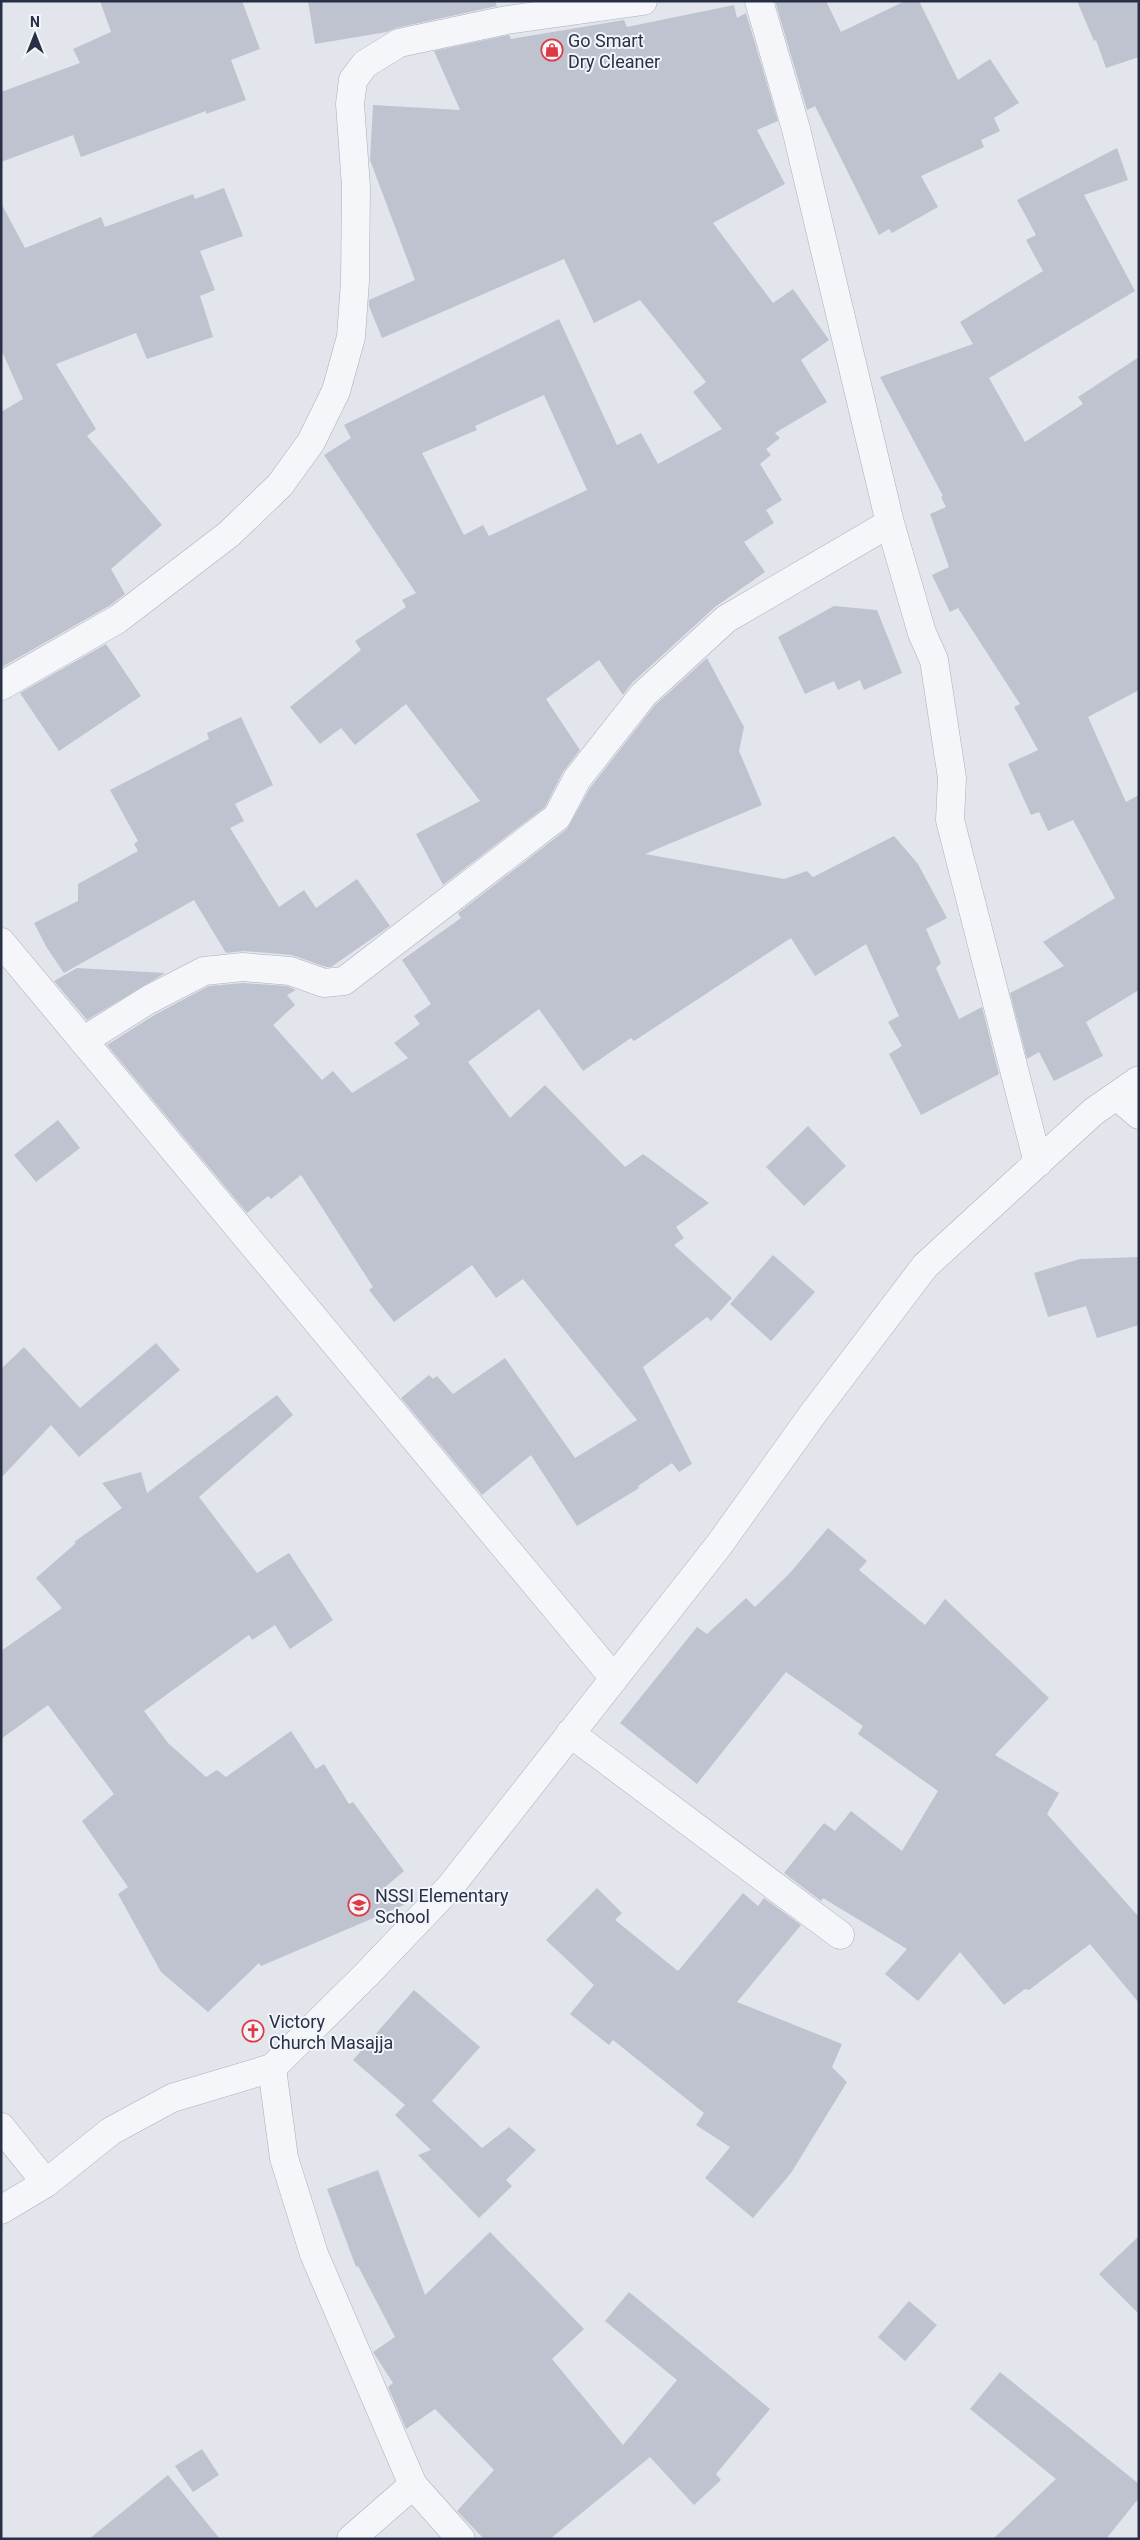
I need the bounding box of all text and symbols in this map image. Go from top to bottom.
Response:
north arrow [10,10,60,60]
text: N [30,14,40,30]
place label: Go Smart Dry Cleaner [568,30,660,72]
shop icon: Go Smart Dry Cleaner [540,38,564,62]
place label: NSSI Elementary School [375,1885,509,1927]
school or university icon: NSSI Elementary School [347,1893,371,1917]
place label: Victory Church Masajja [269,2011,393,2053]
church icon: Victory Church Masajja [241,2019,265,2043]

